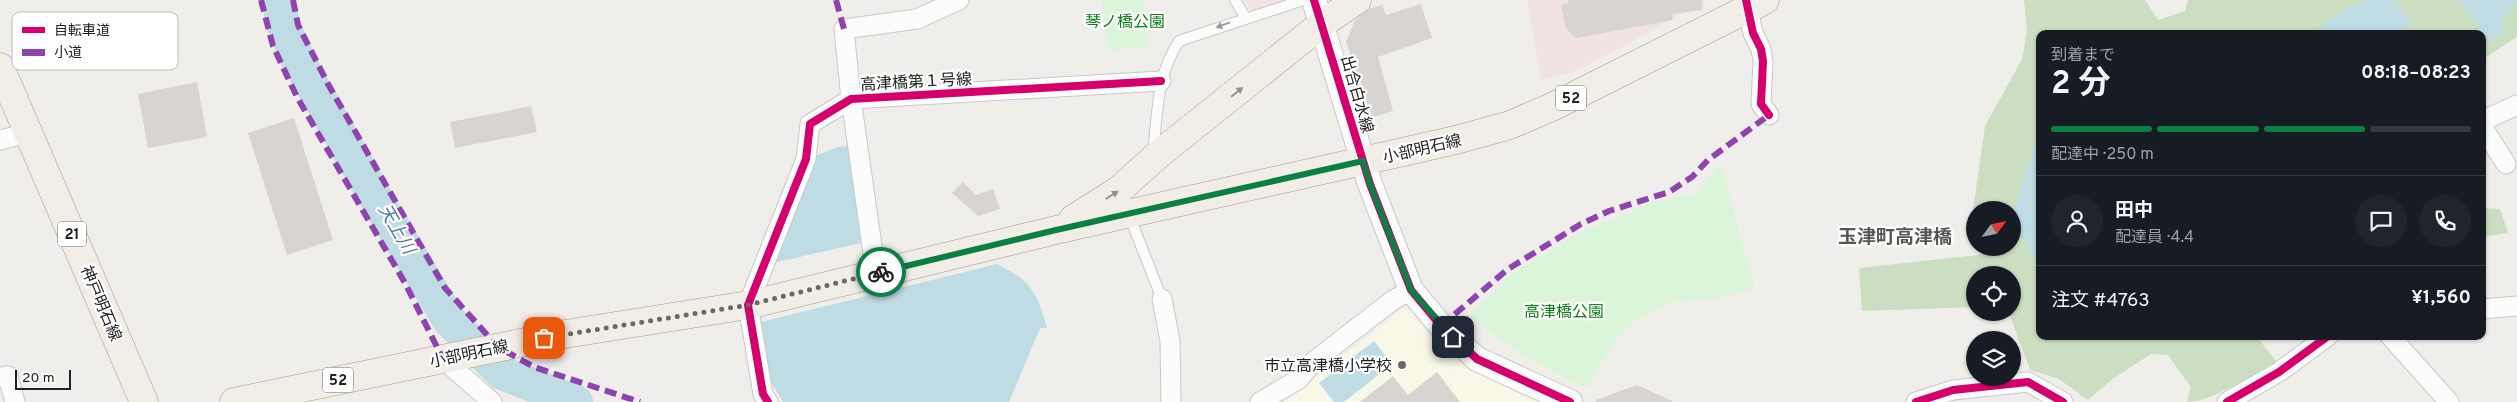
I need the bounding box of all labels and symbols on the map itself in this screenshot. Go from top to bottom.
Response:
legend [12,12,178,70]
park label: 琴ノ橋公園 [1085,13,1165,33]
one-way arrow [1215,21,1230,29]
text: 自転車道 [54,23,110,40]
text: 小道 [54,45,82,62]
street label: 出合白水線 [1335,53,1377,136]
street label: 高津橋第１号線 [860,70,973,96]
one-way arrow [1230,86,1243,97]
road number: 52 [1556,86,1586,110]
street label: 小部明石線 [1381,131,1464,169]
one-way arrow [1105,190,1118,200]
water label: 天上川 [372,201,420,261]
north arrow [1966,201,2021,256]
road number: 21 [58,222,86,246]
district label: 玉津町高津橋 [1838,226,1952,250]
courier [856,247,906,297]
street label: 神戸明石線 [75,263,125,345]
park label: 高津橋公園 [1524,303,1604,323]
pin [1432,316,1474,358]
pin [523,317,565,359]
street label: 小部明石線 [428,337,511,373]
place label: 市立高津橋小学校 [1264,357,1392,377]
marker: 市立高津橋小学校 [1396,359,1408,371]
scale bar [15,367,71,390]
road number: 52 [323,368,353,392]

